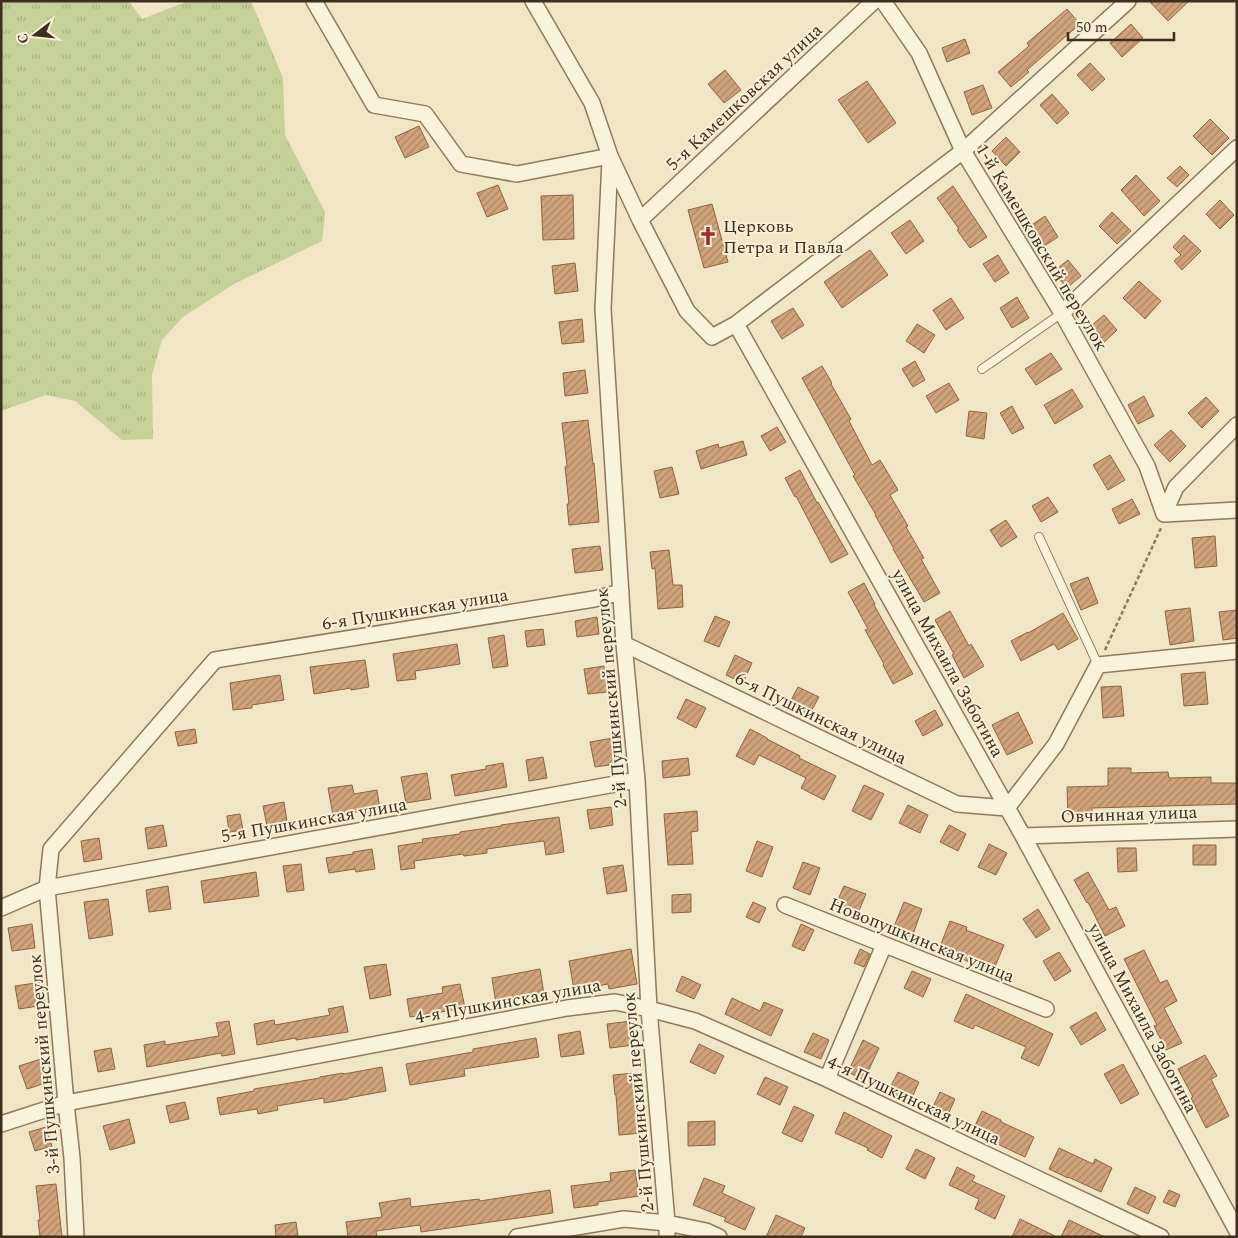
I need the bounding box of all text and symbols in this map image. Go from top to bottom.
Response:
north arrow [10,10,60,60]
scale bar [1068,10,1174,42]
text: 50 m [1076,16,1108,39]
street label: 5-я Камешковская улица [660,17,829,177]
text: С [12,31,34,46]
street label: 1-й Камешковский переулок [969,138,1114,356]
place label: Церковь Петра и Павла [723,213,844,261]
church icon: Церковь Петра и Павла [697,225,719,247]
street label: улица Михаила Заботина [884,563,1011,763]
street label: 6-я Пушкинская улица [320,581,510,638]
street label: 2-й Пушкинский переулок [588,587,635,809]
street label: 6-я Пушкинская улица [730,665,912,772]
street label: 5-я Пушкинская улица [219,791,409,850]
street label: Овчинная улица [1060,799,1198,830]
street label: Новопушкинская улица [825,891,1019,990]
street label: улица Михаила Заботина [1080,918,1204,1118]
street label: 3-й Пушкинский переулок [21,953,68,1175]
street label: 4-я Пушкинская улица [413,972,603,1031]
street label: 2-й Пушкинский переулок [615,991,662,1213]
street label: 4-я Пушкинская улица [823,1048,1005,1153]

